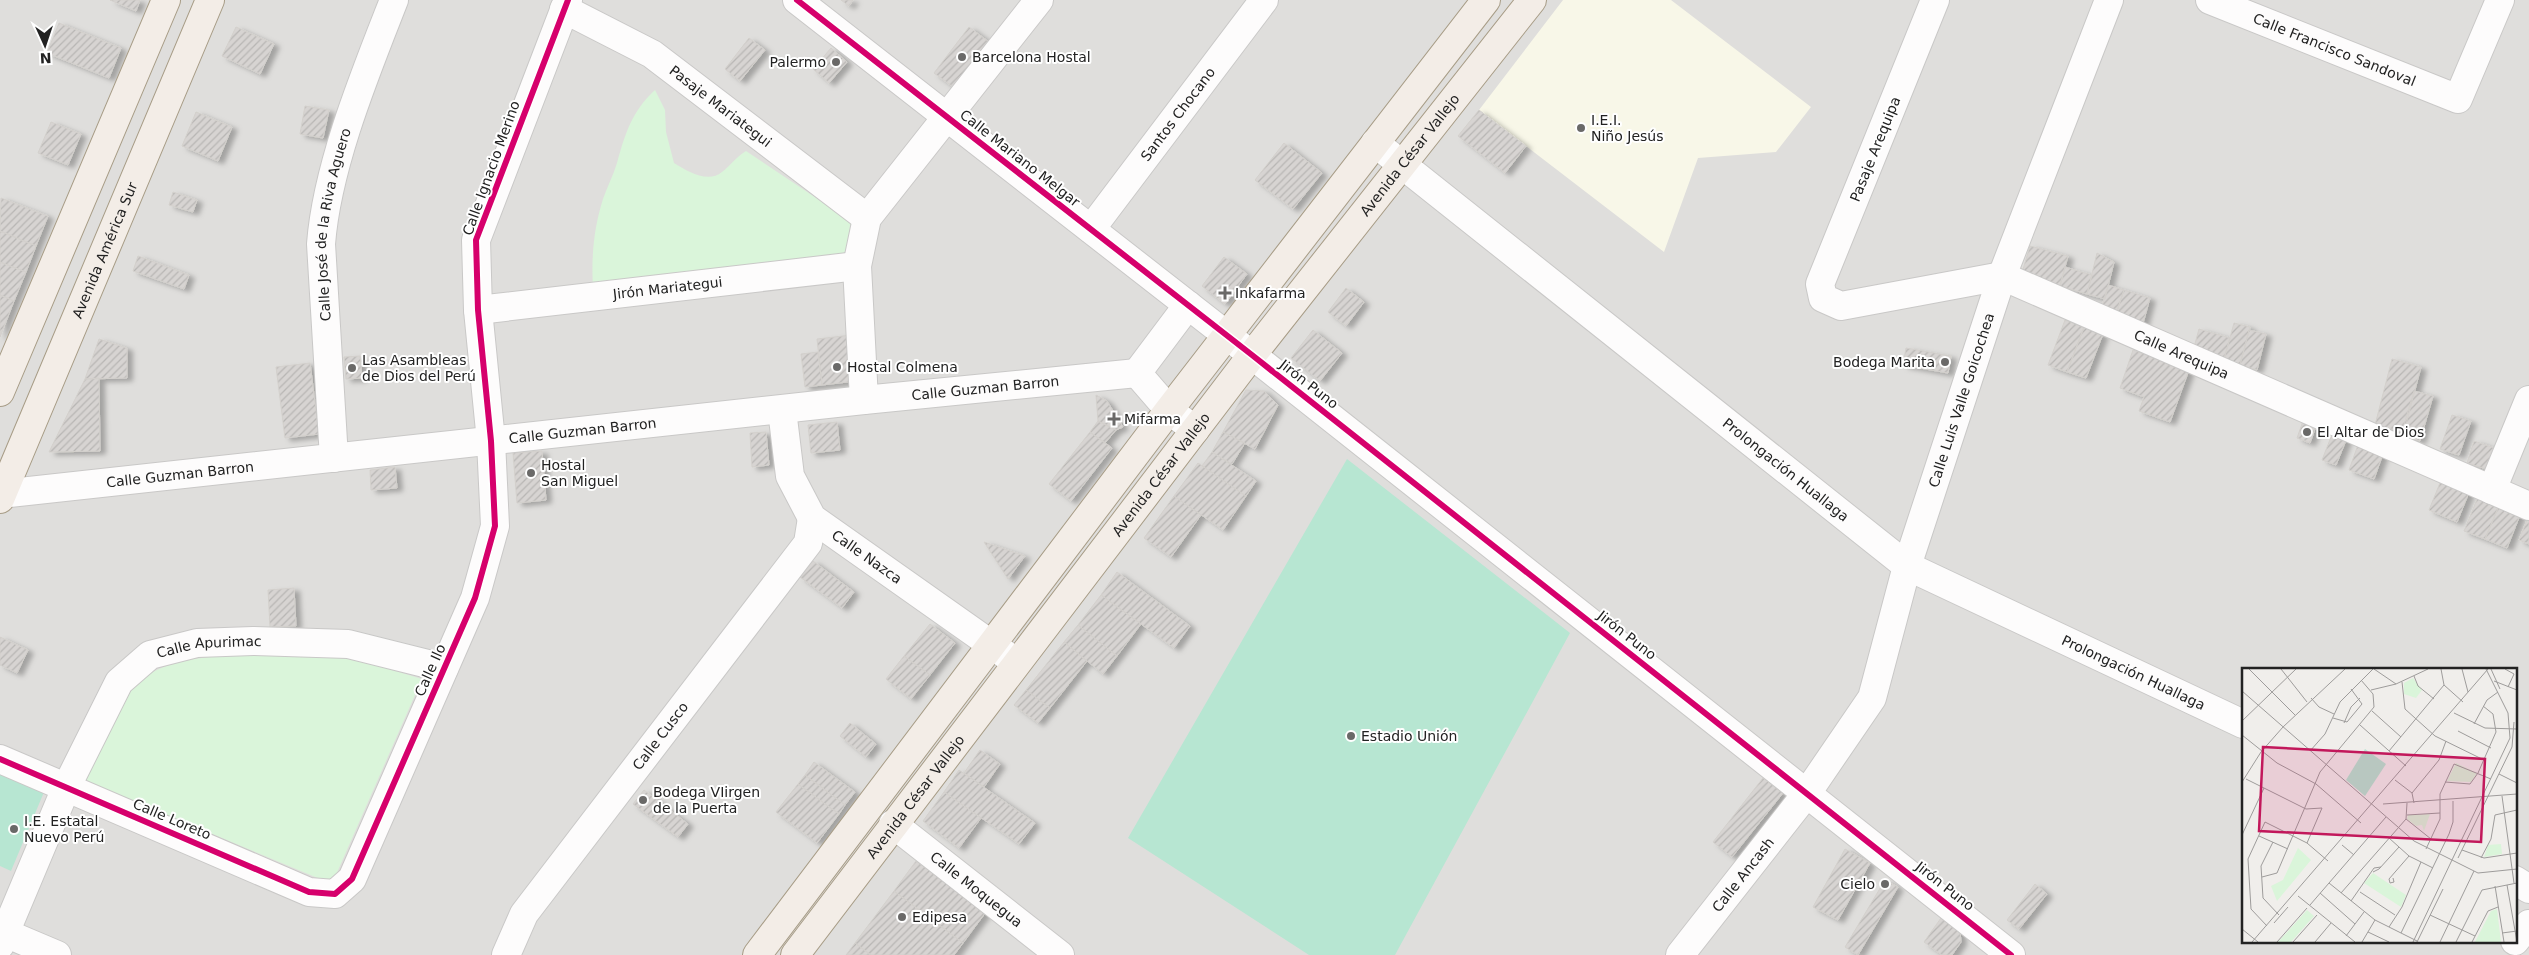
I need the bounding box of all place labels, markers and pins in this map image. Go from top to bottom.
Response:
place label: Barcelona Hostal [972,49,1091,65]
marker: Barcelona Hostal [956,51,968,63]
place label: Palermo [769,54,826,70]
marker: Palermo [830,56,842,68]
place label: I.E.I. Niño Jesús [1591,112,1663,144]
marker: I.E.I. Niño Jesús [1575,122,1587,134]
place label: Inkafarma [1235,285,1306,301]
marker: Inkafarma [1219,287,1231,299]
place label: Las Asambleas de Dios del Perú [362,352,476,384]
place label: Bodega Marita [1833,354,1935,370]
marker: Bodega Marita [1939,356,1951,368]
place label: Hostal Colmena [847,359,958,375]
marker: Hostal Colmena [831,361,843,373]
marker: Las Asambleas de Dios del Perú [346,362,358,374]
place label: Mifarma [1124,411,1181,427]
marker: Mifarma [1108,413,1120,425]
place label: El Altar de Dios [2317,424,2424,440]
marker: El Altar de Dios [2301,426,2313,438]
place label: Hostal San Miguel [541,457,618,489]
marker: Hostal San Miguel [525,467,537,479]
place label: Estadio Unión [1361,728,1457,744]
marker: Estadio Unión [1345,730,1357,742]
place label: Bodega VIirgen de la Puerta [653,784,760,816]
marker: Bodega VIirgen de la Puerta [637,794,649,806]
place label: I.E. Estatal Nuevo Perú [24,813,104,845]
marker: I.E. Estatal Nuevo Perú [8,823,20,835]
place label: Cielo [1840,876,1875,892]
marker: Cielo [1879,878,1891,890]
place label: Edipesa [912,909,967,925]
marker: Edipesa [896,911,908,923]

